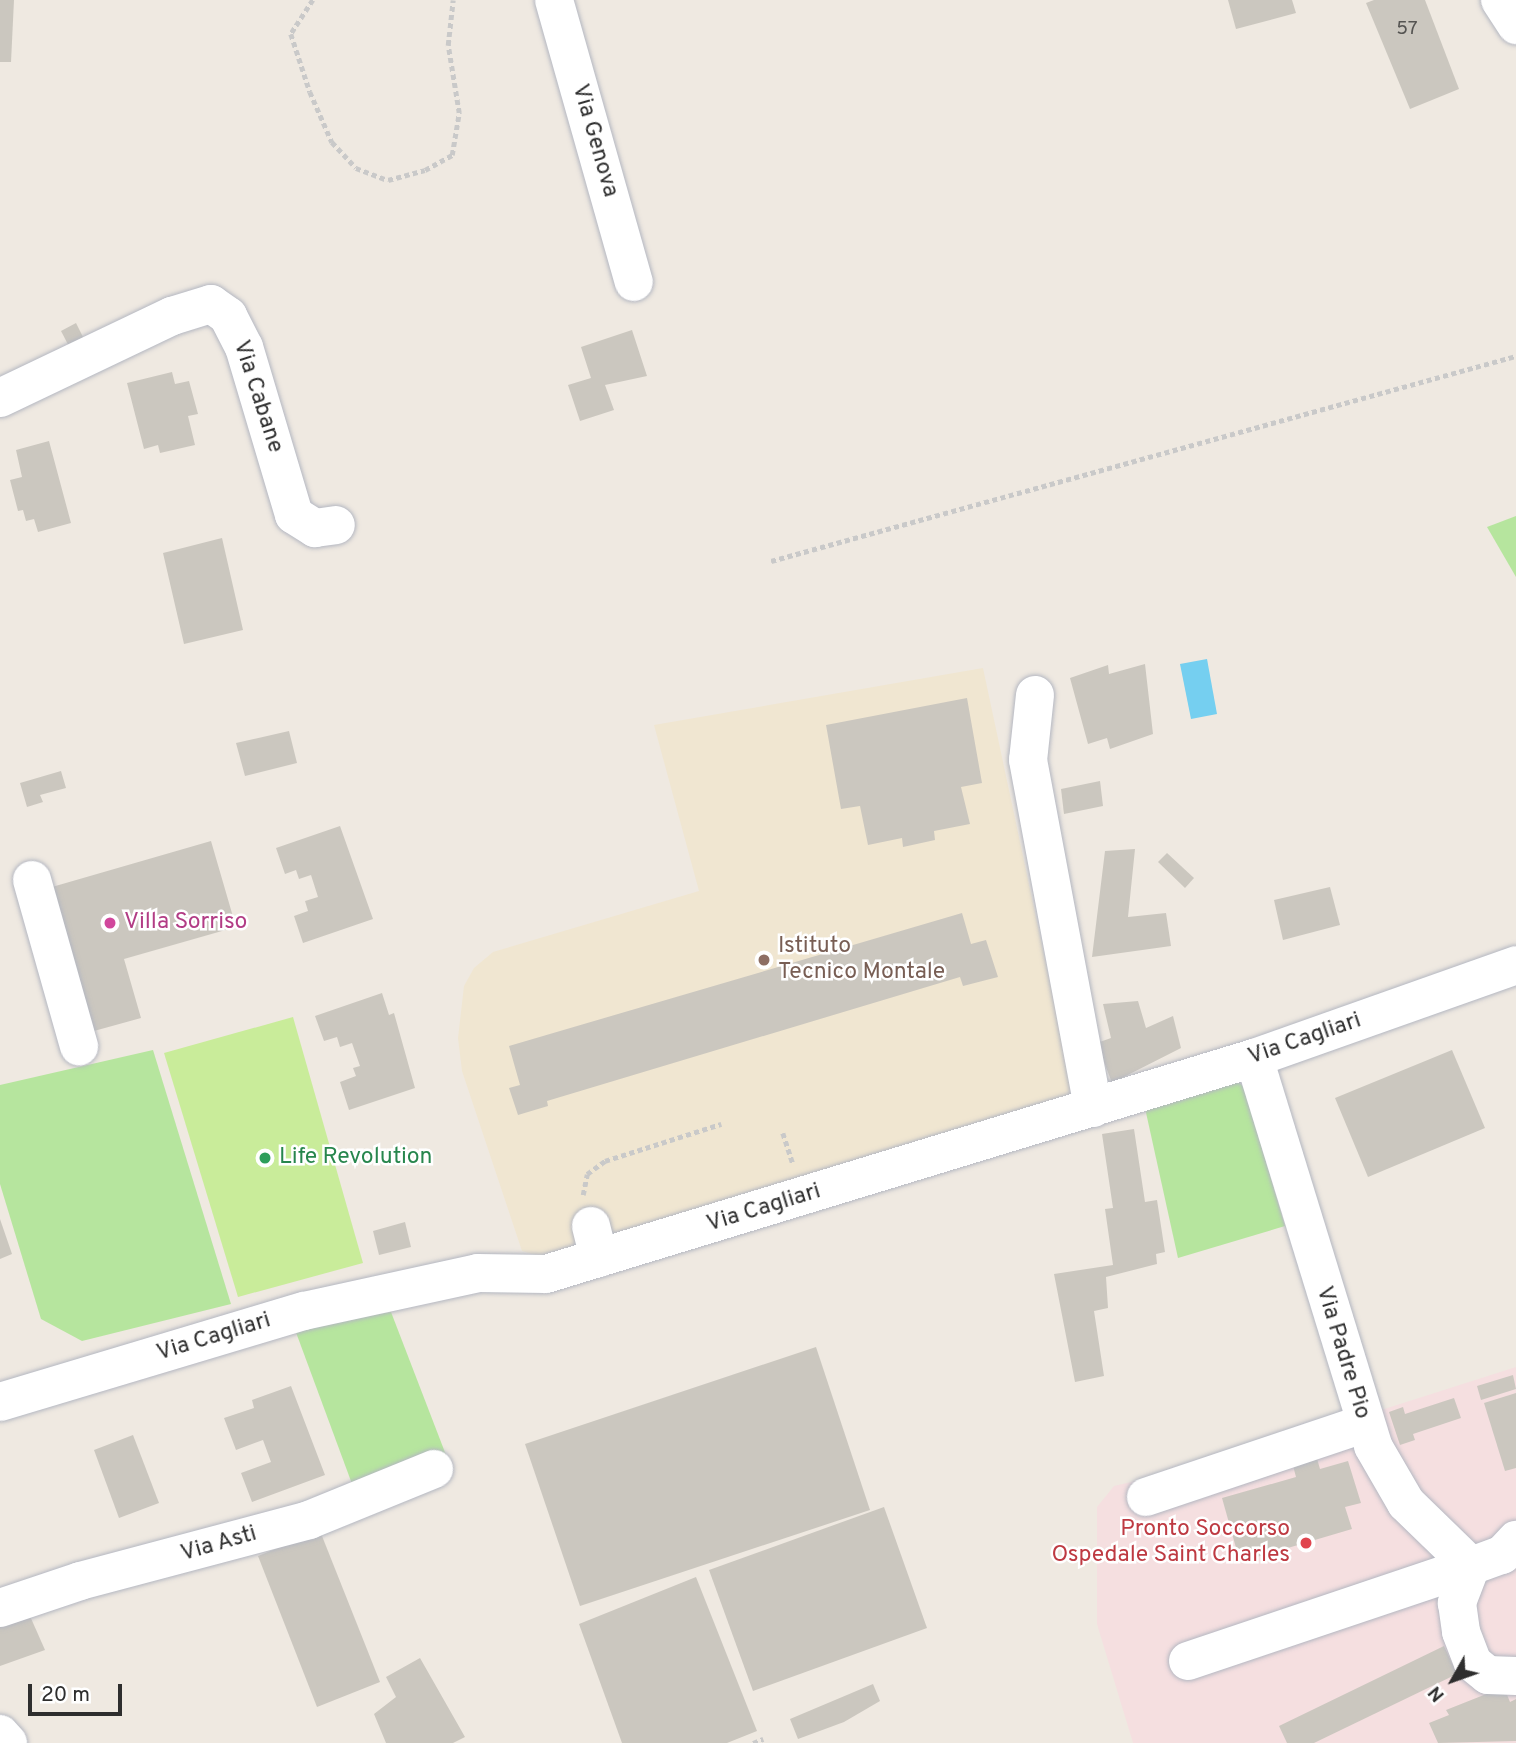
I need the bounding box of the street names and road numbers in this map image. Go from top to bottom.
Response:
street label: Via Genova [565,81,623,201]
street label: Via Cabane [226,337,288,457]
street label: Via Cagliari [1245,1008,1365,1072]
street label: Via Cagliari [704,1179,824,1239]
street label: Via Padre Pio [1309,1283,1375,1423]
street label: Via Cagliari [154,1308,274,1368]
street label: Via Asti [177,1521,261,1569]

